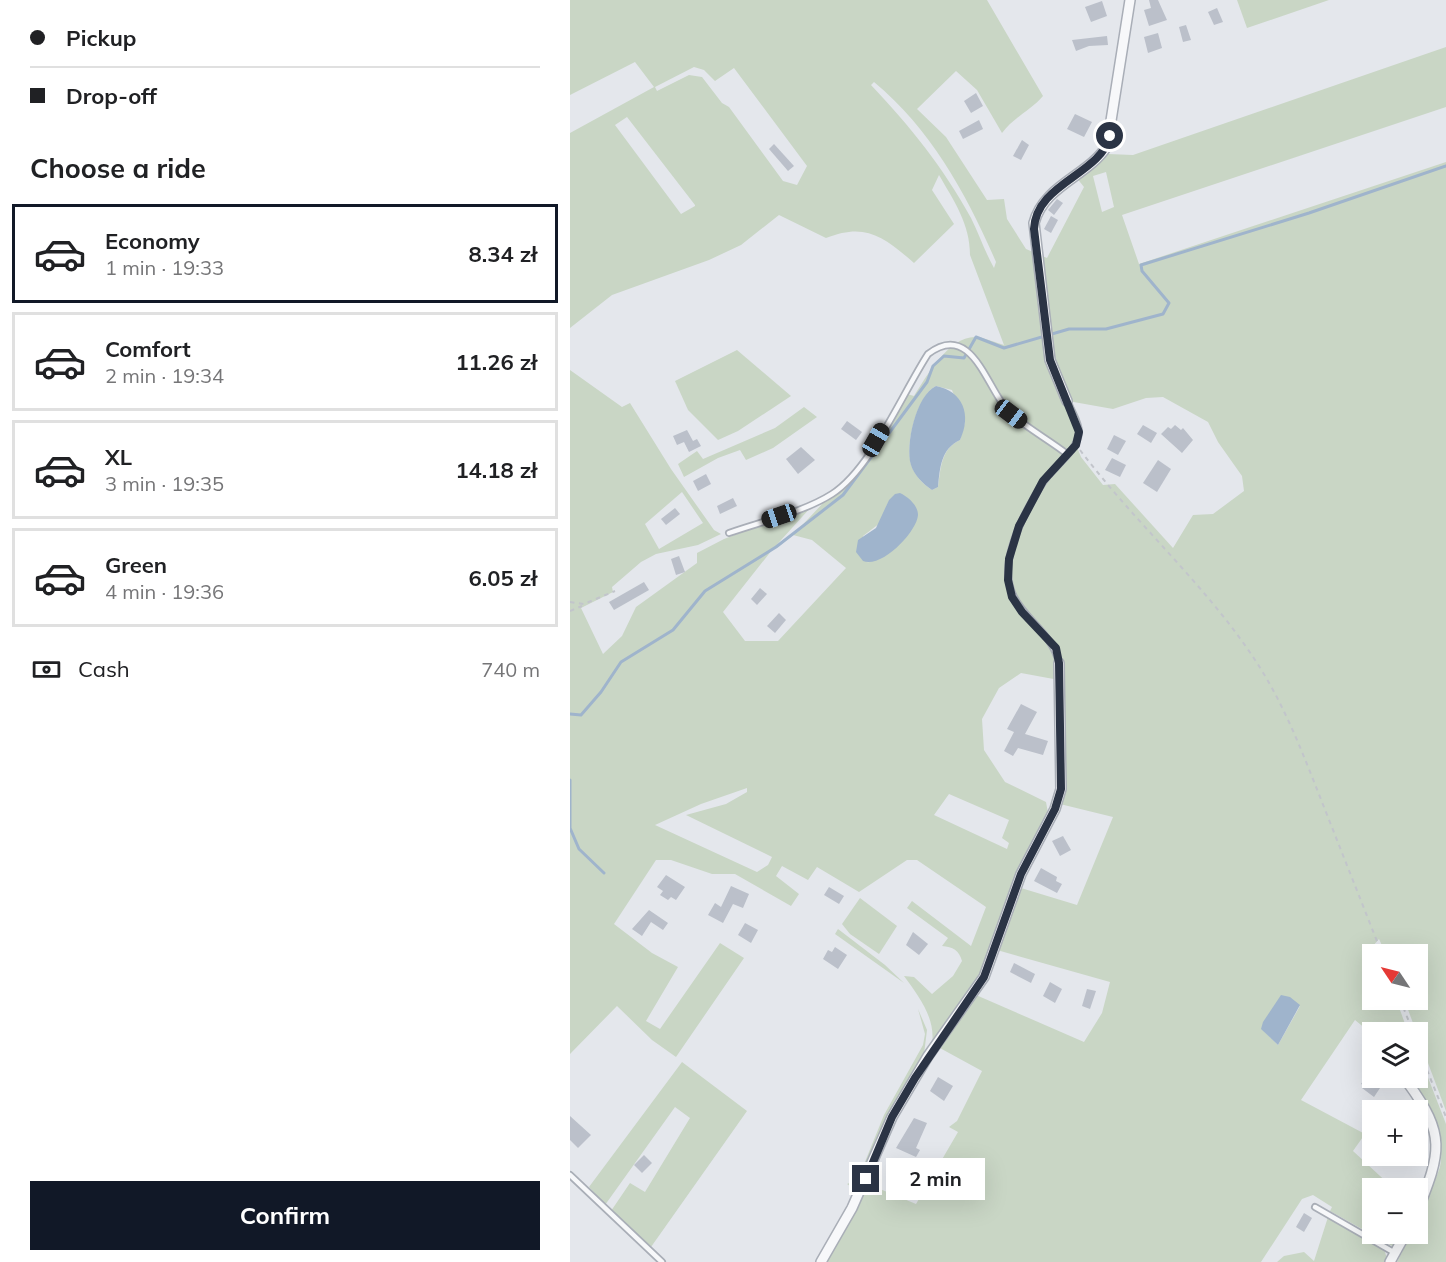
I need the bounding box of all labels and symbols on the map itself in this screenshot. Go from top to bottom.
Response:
route start [1096,122,1123,149]
car [991,396,1031,432]
car [859,420,893,460]
car [759,502,799,530]
north arrow [1362,944,1428,1010]
callout: 2 min [887,1158,986,1200]
route end [852,1165,879,1192]

